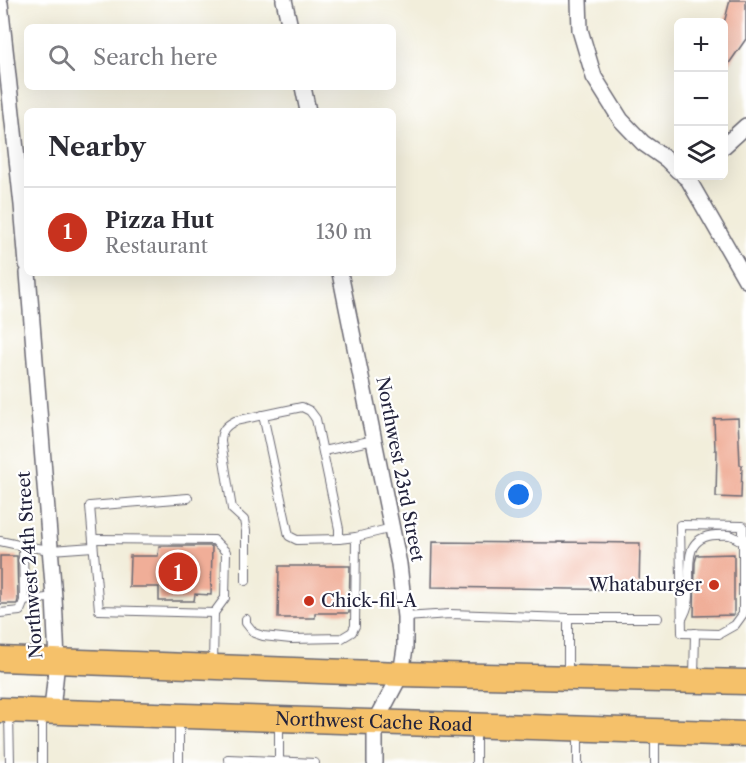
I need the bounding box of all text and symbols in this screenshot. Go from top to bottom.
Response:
map controls [674,18,728,180]
button: + [674,18,728,72]
search box [24,24,396,90]
icon: search [45,41,78,74]
text: Search here [93,44,218,71]
button: − [674,72,728,126]
button: layers [674,126,728,180]
text: Nearby [48,131,146,163]
text: Pizza Hut [105,207,214,234]
text: 1 [63,220,72,244]
text: 130 m [316,220,372,244]
text: Restaurant [105,234,208,258]
street label: Northwest 23rd Street [371,375,429,564]
street label: Northwest 24th Street [12,470,48,659]
your location [504,480,533,509]
pin: 1 [158,550,198,594]
place label: Whataburger [588,574,702,596]
marker: Whataburger [707,578,721,592]
place label: Chick-fil-A [321,590,418,612]
marker: Chick-fil-A [302,594,316,608]
street label: Northwest Cache Road [275,708,473,736]

